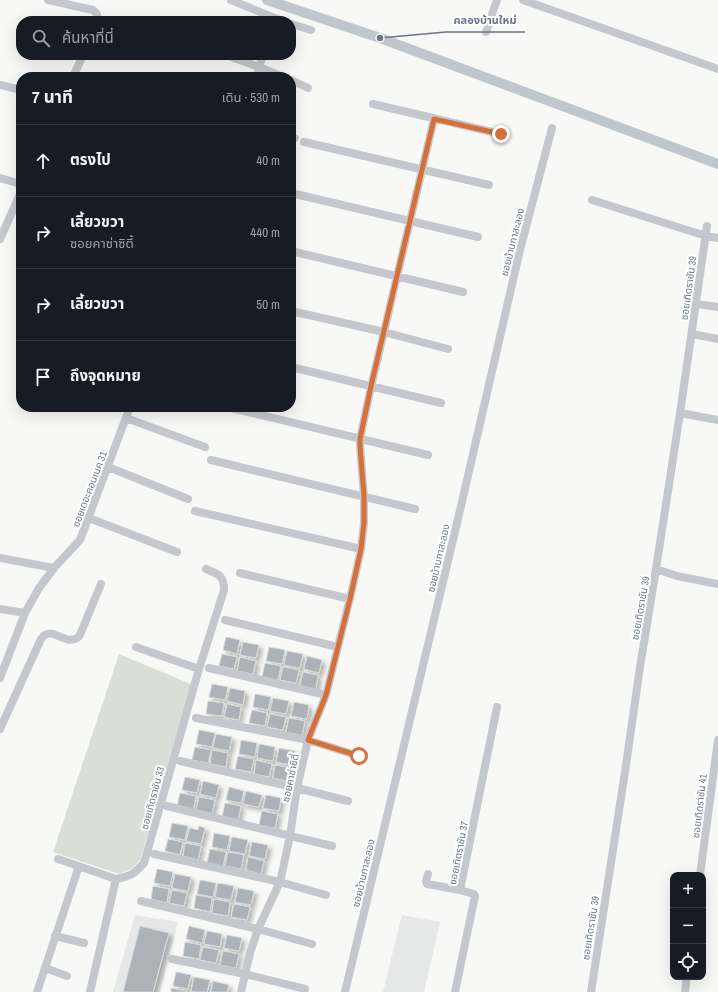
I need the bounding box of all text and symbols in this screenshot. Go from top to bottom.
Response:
callout: คลองบ้านใหม่ [446,9,525,32]
text: คลองบ้านใหม่ [453,13,517,27]
search box [16,16,296,60]
icon: search [30,27,52,49]
text: ค้นหาที่นี่ [62,27,114,48]
text: 7 นาที [32,85,73,108]
text: เดิน · 530 m [222,89,280,106]
route end [492,125,510,143]
text: ตรงไป [70,149,111,170]
icon: ahead [32,150,54,172]
text: 40 m [256,152,280,169]
street label: ซอยบ้านกาสะลอง [498,207,527,277]
text: เลี้ยวขวา [70,211,124,232]
icon: right [32,222,54,244]
text: 440 m [250,224,280,241]
text: ซอยคาซ่าซิตี้ [70,235,134,252]
street label: ซอยเทิดราชัน 39 [678,255,699,321]
text: เลี้ยวขวา [70,293,124,314]
icon: right [32,294,54,316]
text: 50 m [256,296,280,313]
text: ถึงจุดหมาย [70,365,141,386]
icon: arrive [32,366,54,388]
street label: ซอยเดอะคอนเนค 31 [69,449,110,529]
street label: ซอยบ้านกาสะลอง [424,523,453,593]
street label: ซอยเทิดราชัน 39 [628,575,653,641]
route start [350,747,368,765]
street label: ซอยคาซ่าซิตี้ [278,753,302,803]
street label: ซอยเทิดราชัน 33 [138,765,167,831]
street label: ซอยเทิดราชัน 41 [689,773,710,839]
street label: ซอยเทิดราชัน 37 [446,820,471,886]
street label: ซอยบ้านกาสะลอง [349,838,378,908]
map controls [670,872,706,980]
button: + [670,872,706,908]
street label: ซอยเทิดราชัน 39 [579,895,602,961]
button: − [670,908,706,944]
button: locate [670,944,706,980]

